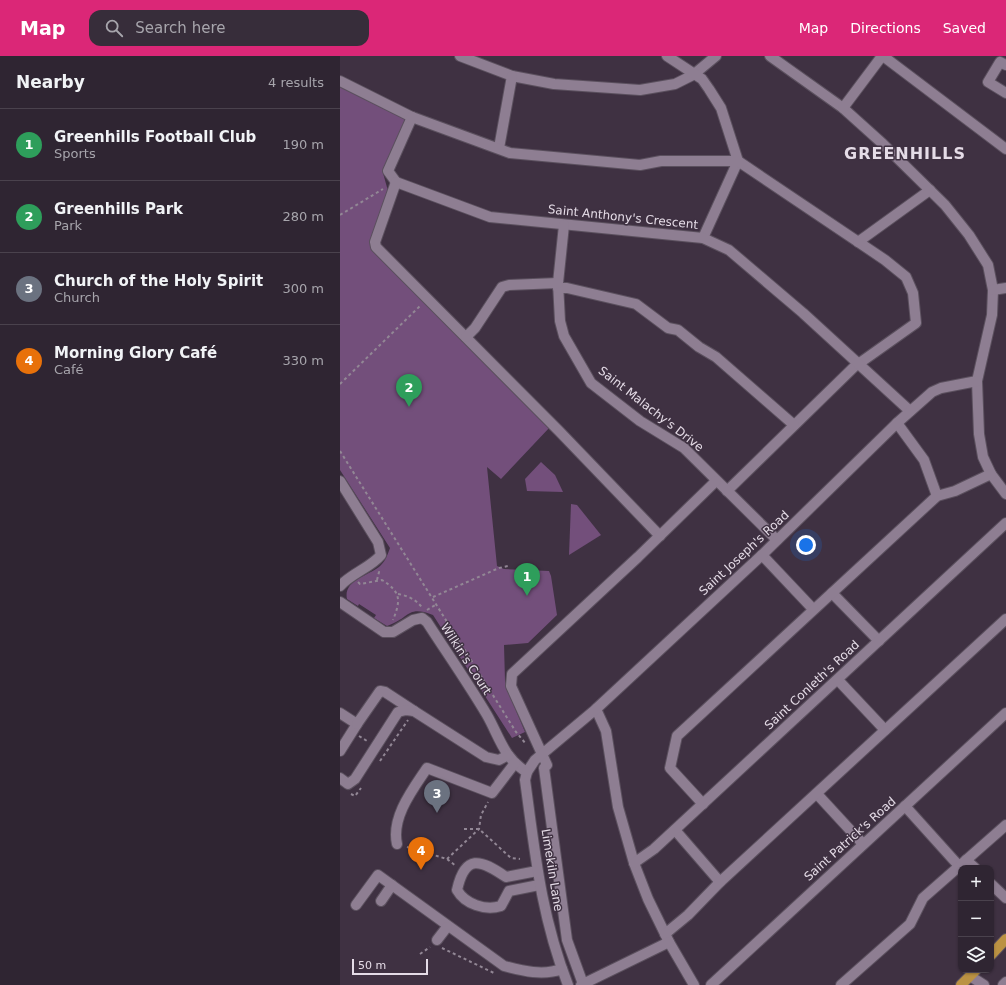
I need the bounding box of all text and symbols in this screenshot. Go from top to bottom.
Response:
search box [89,10,369,46]
text: Map [20,17,65,39]
icon: search [103,17,125,39]
text: Search here [135,19,225,37]
text: Map [799,20,828,36]
text: Directions [850,20,921,36]
text: Saved [943,20,986,36]
text: Nearby [16,72,85,92]
text: 4 results [268,75,324,90]
text: Greenhills Football Club [54,128,256,146]
text: 1 [24,137,34,152]
text: 190 m [282,137,324,152]
district label: GREENHILLS [844,144,966,163]
text: Sports [54,146,96,161]
text: Greenhills Park [54,200,183,218]
street label: Saint Anthony's Crescent [547,202,699,232]
text: 2 [24,209,34,224]
text: 280 m [282,209,324,224]
text: Park [54,218,82,233]
text: Church of the Holy Spirit [54,272,263,290]
text: 3 [24,281,34,296]
text: 300 m [282,281,324,296]
text: Church [54,290,100,305]
text: Morning Glory Café [54,344,217,362]
text: 4 [24,353,34,368]
text: 330 m [282,353,324,368]
text: Café [54,362,84,377]
street label: Saint Malachy's Drive [596,364,706,454]
pin: 2 [396,374,422,407]
street label: Saint Joseph's Road [696,508,792,598]
your location [796,535,816,555]
pin: 1 [514,563,540,596]
street label: Wilkin's Court [438,621,494,698]
street label: Saint Conleth's Road [762,638,862,732]
pin: 3 [424,780,450,813]
street label: Saint Patrick's Road [801,794,899,884]
street label: Limekiln Lane [539,828,565,912]
pin: 4 [408,837,434,870]
map controls [958,865,994,973]
button: + [958,865,994,901]
button: − [958,901,994,937]
button: layers [958,937,994,973]
scale bar [352,957,428,976]
text: 50 m [358,959,386,972]

